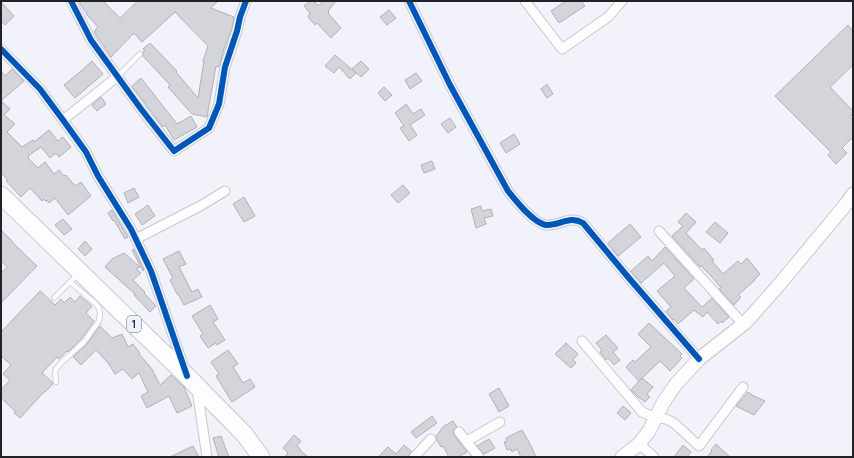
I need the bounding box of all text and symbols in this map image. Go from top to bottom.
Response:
road number: 1 [127,316,141,332]

